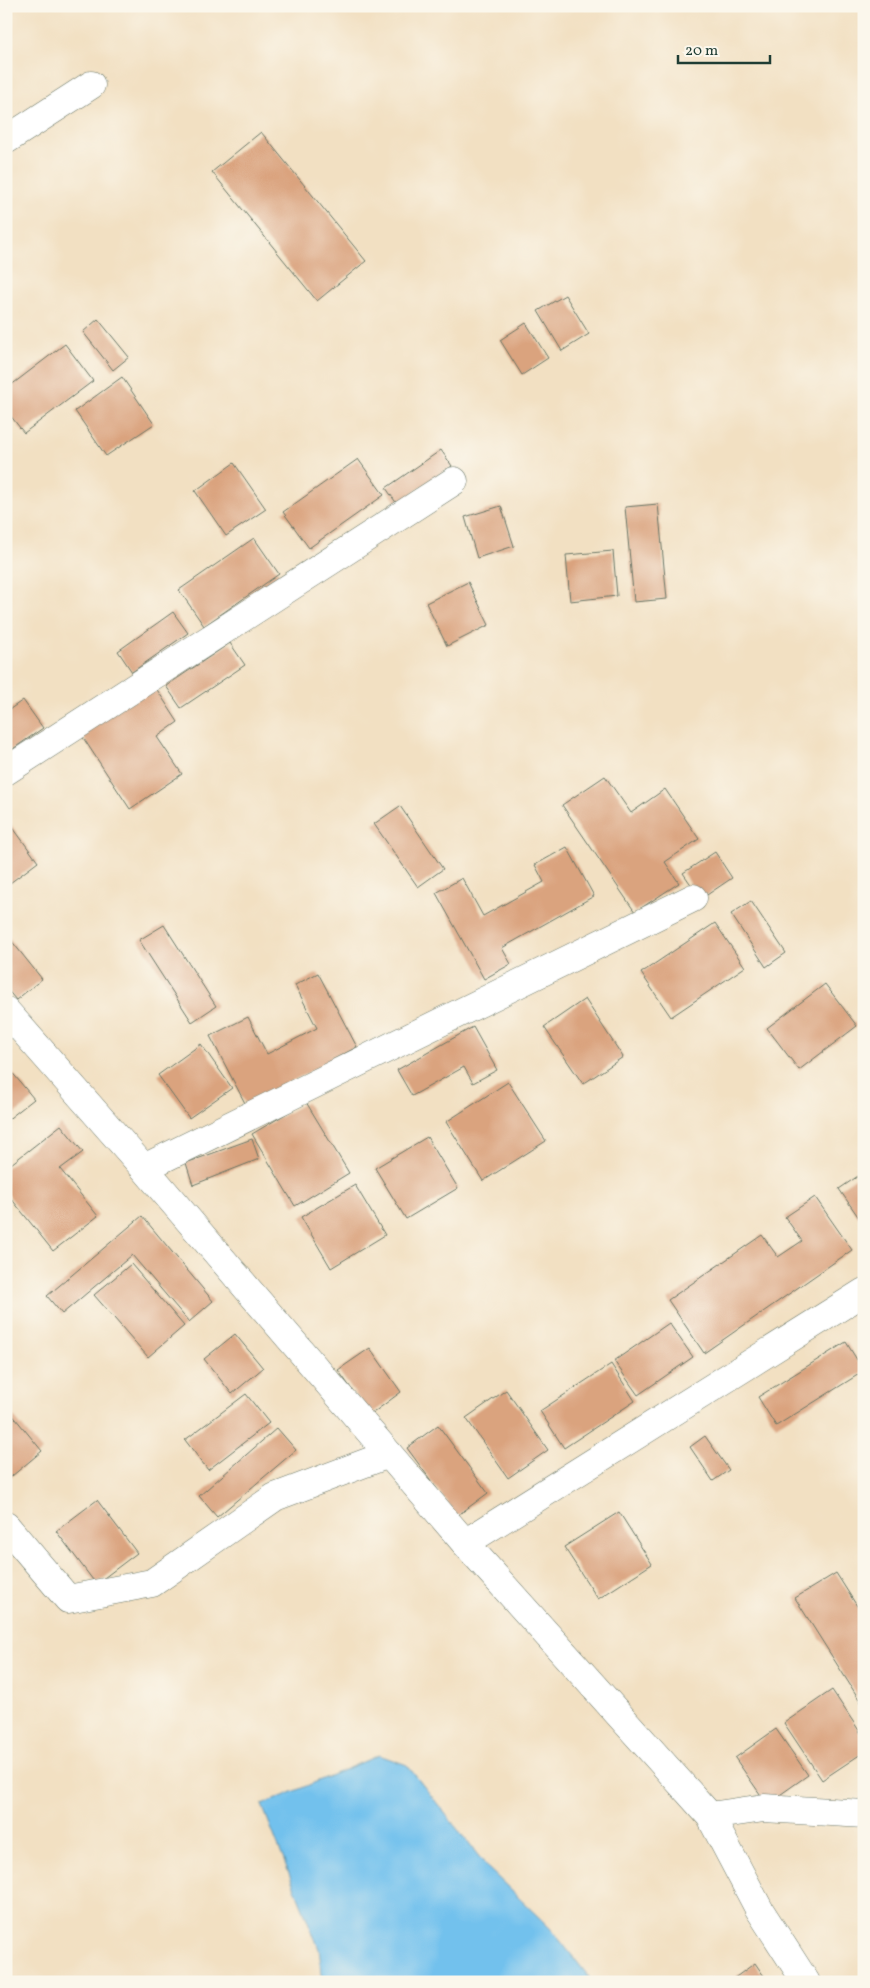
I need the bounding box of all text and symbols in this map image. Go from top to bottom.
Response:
scale bar [678,32,770,64]
text: 20 m [685,41,718,62]

